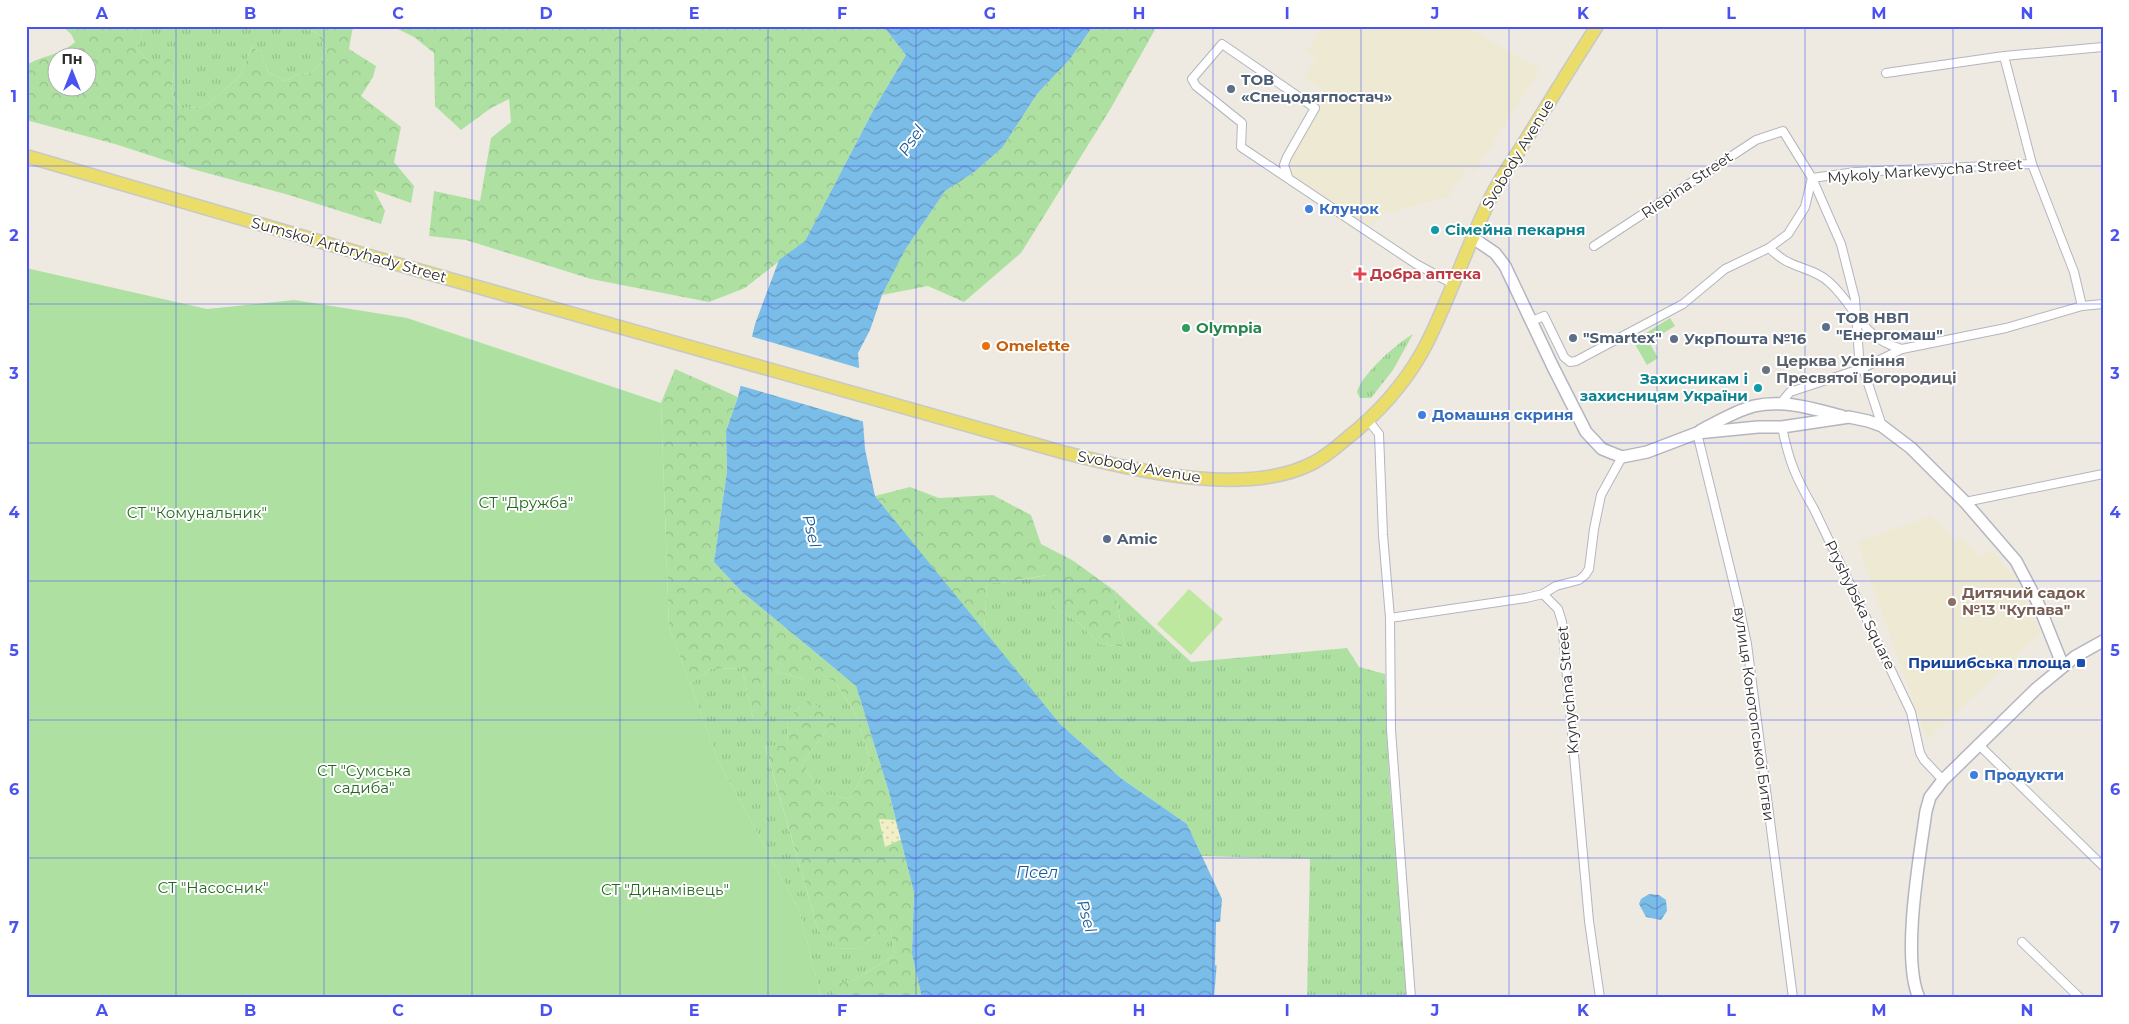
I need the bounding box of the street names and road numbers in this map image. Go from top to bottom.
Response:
street label: Svobody Avenue [1477,95,1558,212]
street label: Riepina Street [1637,147,1736,222]
street label: Mykoly Markevycha Street [1827,154,2023,187]
street label: Sumskoi Artbryhady Street [249,212,449,287]
street label: Svobody Avenue [1076,446,1202,487]
street label: Pryshybska Square [1821,537,1900,673]
street label: вулиця Конотопської Битви [1730,606,1779,822]
street label: Krynychna Street [1552,625,1583,755]

